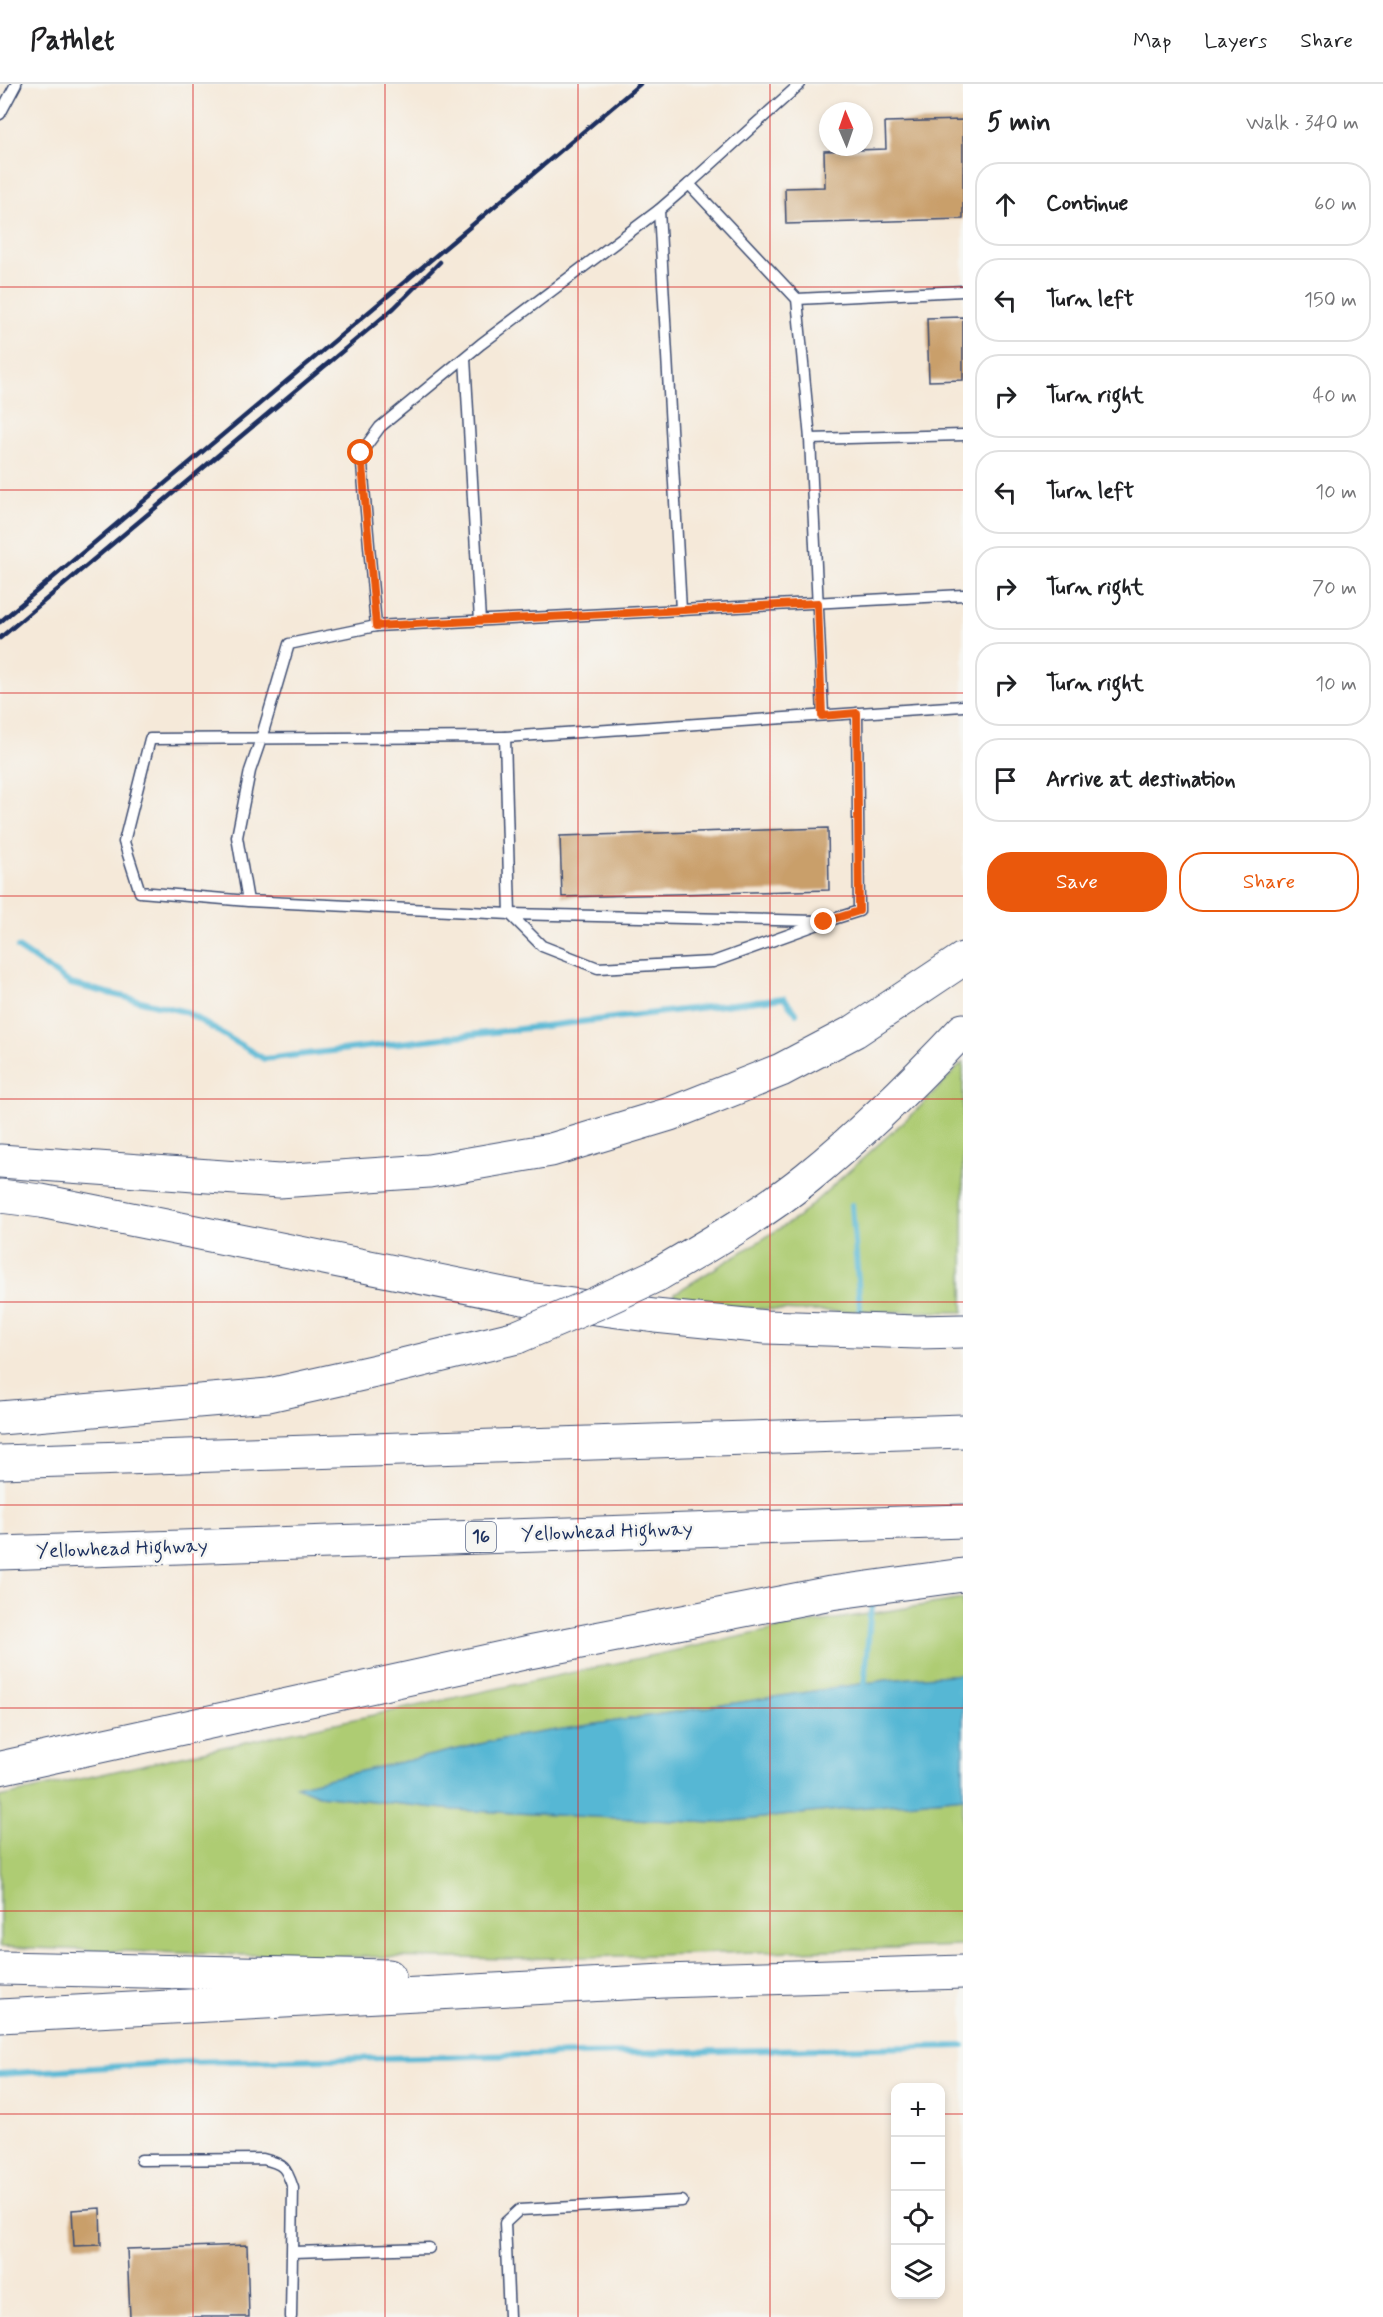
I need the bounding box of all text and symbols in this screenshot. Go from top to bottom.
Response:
text: Pathlet [30,23,114,60]
text: Map [1133,27,1171,55]
text: Layers [1204,27,1267,55]
text: Share [1300,27,1353,55]
north arrow [819,102,873,156]
text: 5 min [987,106,1051,140]
text: Walk · 340 m [1246,110,1359,137]
icon: ahead [989,188,1022,221]
text: Continue [1046,190,1128,218]
text: 60 m [1314,191,1357,218]
icon: left [989,284,1022,317]
text: Turn left [1046,286,1134,314]
text: 150 m [1304,287,1357,314]
icon: right [989,380,1022,413]
text: Turn right [1046,382,1144,410]
text: 40 m [1313,383,1357,410]
route start [347,439,373,465]
icon: left [989,476,1022,509]
text: Turn left [1046,478,1134,506]
text: 10 m [1315,479,1357,506]
icon: right [989,572,1022,605]
text: Turn right [1046,574,1144,602]
text: 70 m [1312,575,1357,602]
icon: right [989,668,1022,701]
text: Turn right [1046,670,1144,698]
text: 10 m [1315,671,1357,698]
icon: arrive [989,764,1022,797]
text: Arrive at destination [1046,766,1236,794]
button: Save [987,852,1167,912]
button: Share [1179,852,1359,912]
route end [810,908,836,934]
street label: Yellowhead Highway [521,1516,693,1550]
road number: 16 [466,1522,496,1552]
street label: Yellowhead Highway [36,1533,208,1567]
map controls [891,2083,945,2299]
button: + [891,2083,945,2137]
button: − [891,2137,945,2191]
button: locate [891,2191,945,2245]
button: layers [891,2245,945,2299]

